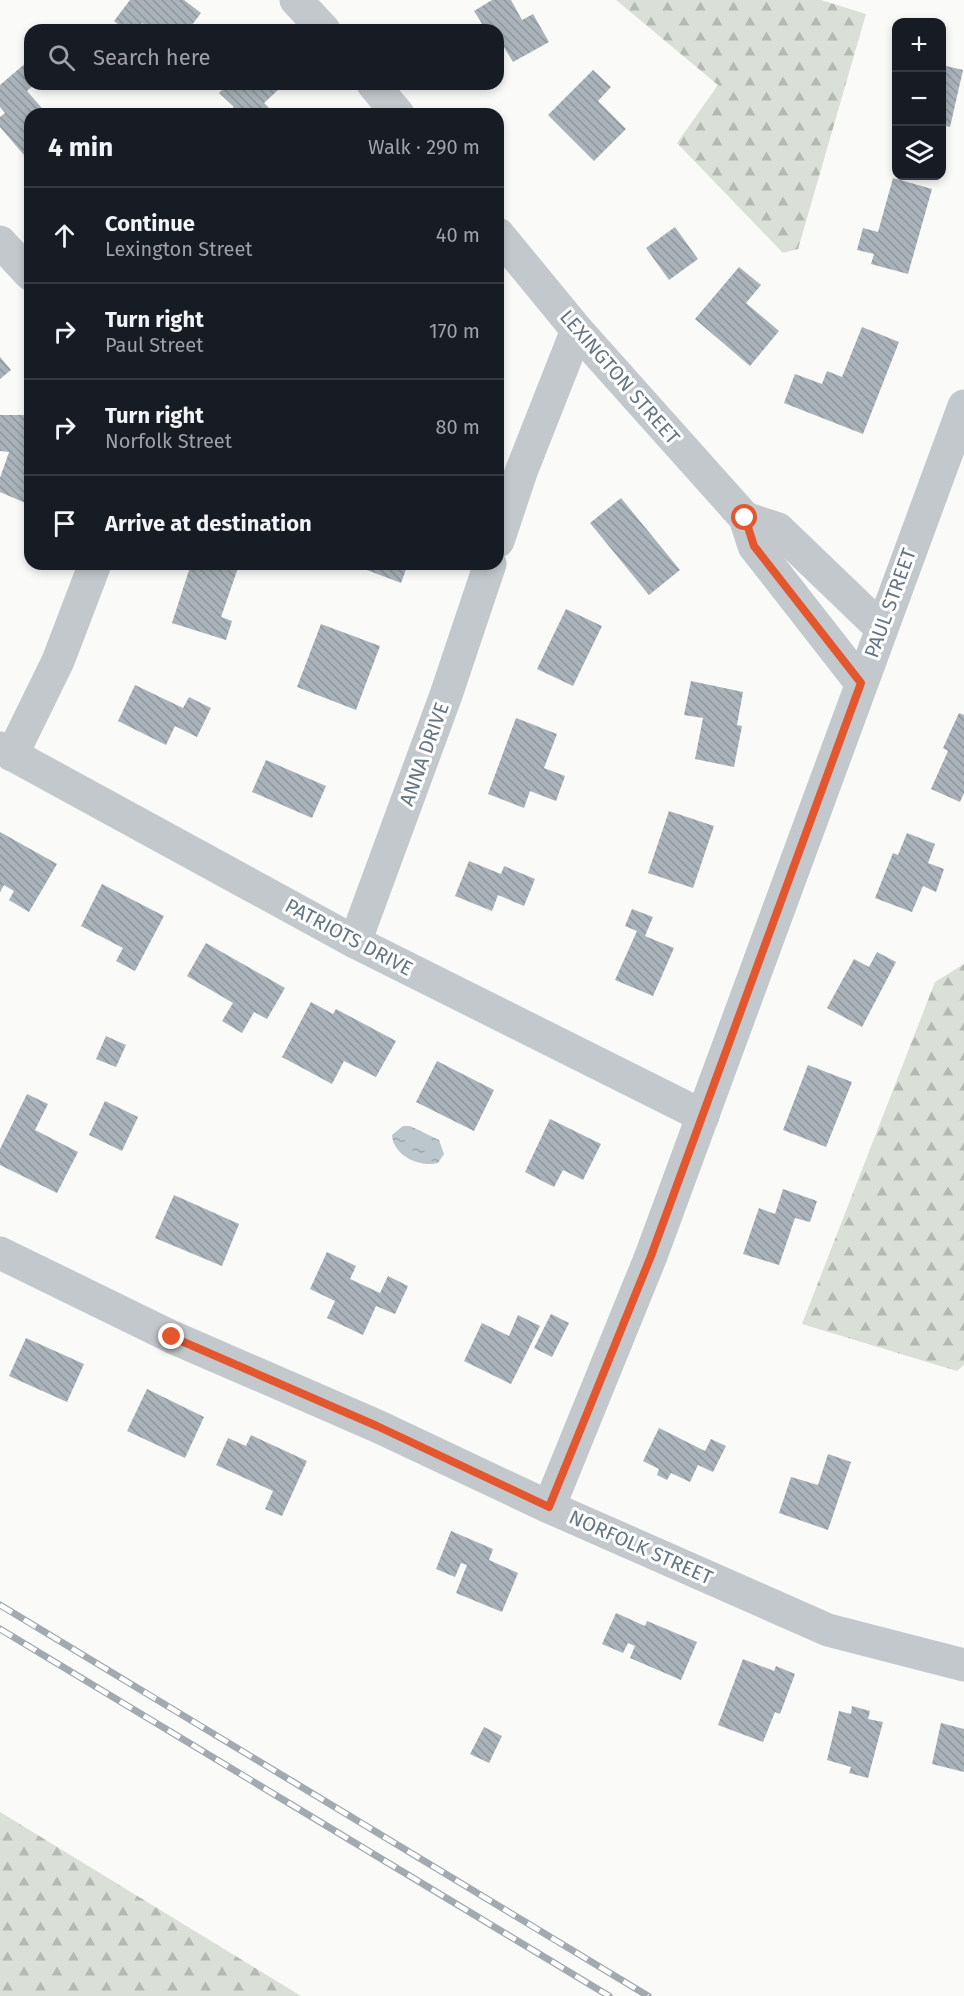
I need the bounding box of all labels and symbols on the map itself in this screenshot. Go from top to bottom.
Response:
street label: LEXINGTON STREET [555,305,685,450]
route start [731,504,757,530]
street label: PAUL STREET [859,544,921,661]
street label: ANNA DRIVE [394,699,454,809]
street label: PATRIOTS DRIVE [281,893,417,981]
route end [158,1323,184,1349]
street label: NORFOLK STREET [565,1505,717,1590]

